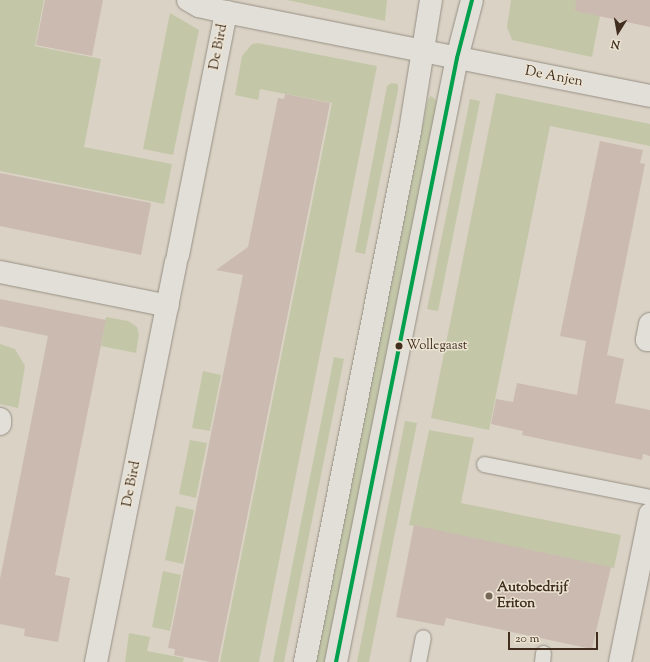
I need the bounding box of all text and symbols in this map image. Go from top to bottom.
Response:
north arrow [598,12,638,52]
street label: De Bird [206,23,232,71]
text: N [610,35,622,52]
street label: De Anjen [524,63,584,91]
place label: Wollegaast [406,338,467,354]
marker: Wollegaast [394,341,404,351]
street label: De Bird [119,460,145,508]
place label: Autobedrijf Eriton [497,580,568,612]
marker: Autobedrijf Eriton [484,591,494,601]
scale bar [510,624,600,650]
text: 20 m [515,630,539,648]

